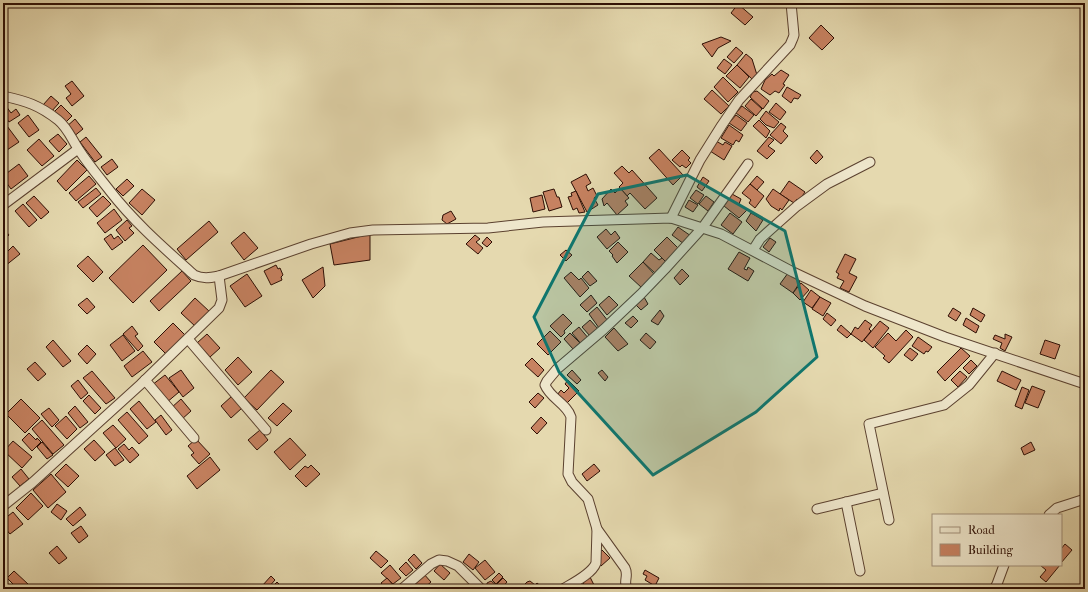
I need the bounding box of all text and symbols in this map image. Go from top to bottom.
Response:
legend [932,514,1062,566]
text: Road [968,523,995,537]
text: Building [968,543,1013,557]

